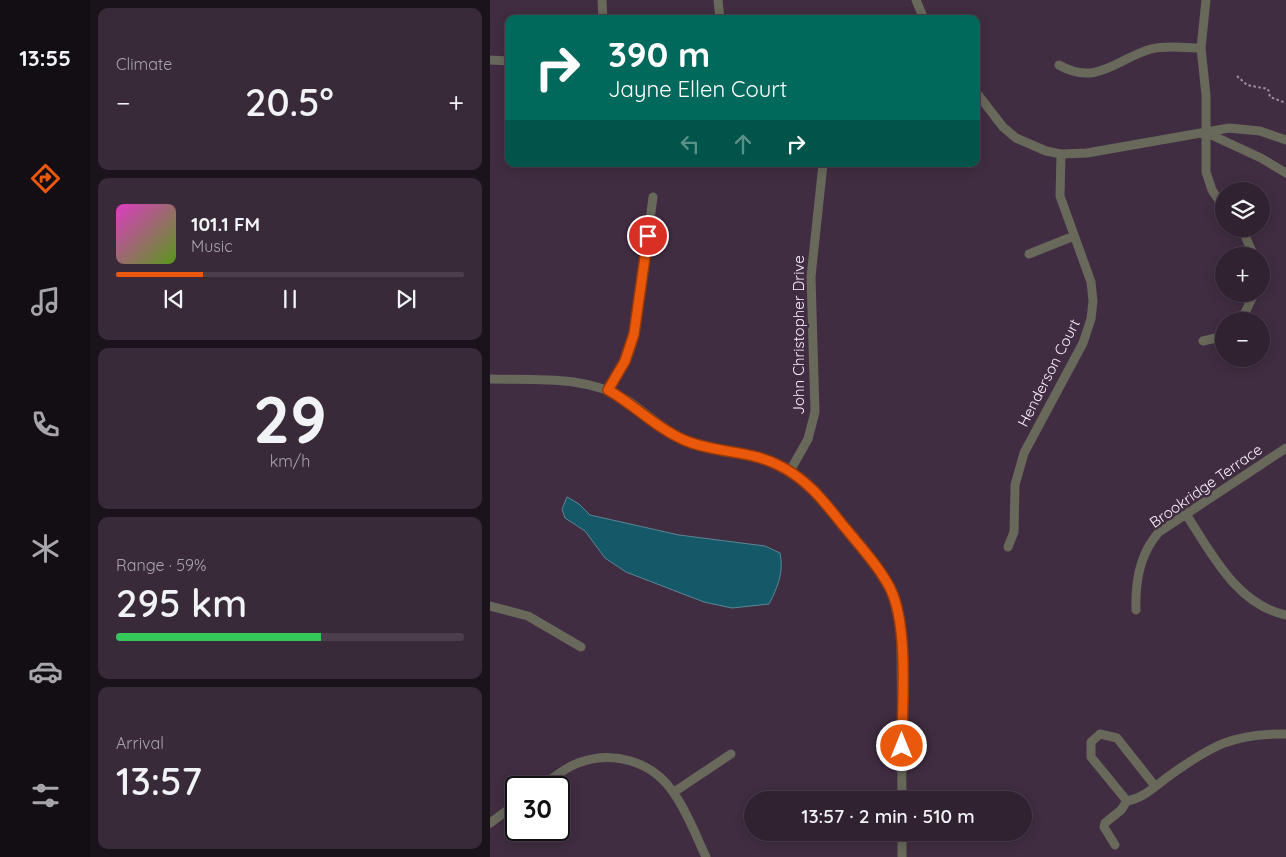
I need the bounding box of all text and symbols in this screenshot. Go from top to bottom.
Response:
text: 390 m [608,32,710,76]
icon: right [525,35,590,100]
text: 13:55 [19,44,71,72]
text: Climate [116,54,172,74]
text: Jayne Ellen Court [608,75,787,103]
text: 20.5° [245,78,334,126]
text: − [116,85,131,120]
text: + [448,85,464,120]
icon: left [676,130,704,158]
icon: ahead [729,130,757,158]
icon: right [782,130,810,158]
icon: directions [28,161,63,196]
map controls [1215,182,1270,367]
button: layers [1215,182,1270,237]
text: 101.1 FM [191,212,260,236]
pin [627,215,669,257]
icon: arrive [634,222,662,250]
text: Music [191,236,233,256]
button: + [1215,247,1270,302]
street label: John Christopher Drive [789,255,808,415]
icon: music [28,284,63,319]
icon: previous [160,285,188,313]
icon: pause [276,285,304,313]
icon: next [392,285,420,313]
button: − [1215,312,1270,367]
street label: Henderson Court [1013,316,1084,430]
text: 29 [253,378,327,459]
icon: phone [28,407,63,442]
street label: Brookridge Terrace [1146,440,1266,532]
text: km/h [270,451,310,471]
icon: climate [28,531,63,566]
text: Range · 59% [116,555,206,575]
text: 295 km [116,579,247,627]
icon: car [28,654,63,689]
position arrow [875,719,927,771]
text: Arrival [116,733,164,753]
text: 13:57 [116,757,202,805]
speed limit sign: 30 [505,776,570,841]
icon: filters [28,778,63,813]
text: 13:57 · 2 min · 510 m [801,804,975,828]

